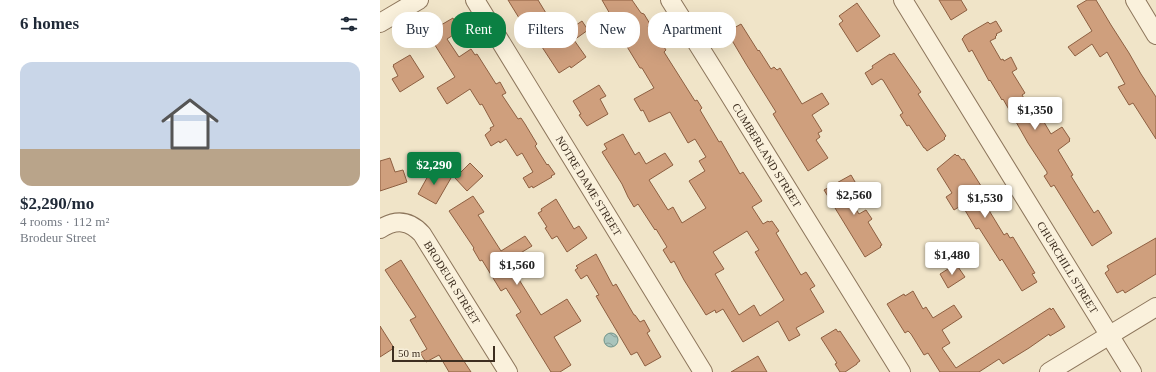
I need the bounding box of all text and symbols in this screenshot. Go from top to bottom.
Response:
chip: Buy [392,12,443,48]
chip: Rent [451,12,506,48]
chip: Filters [514,12,578,48]
chip: New [586,12,640,48]
chip: Apartment [648,12,736,48]
icon: filters [338,13,360,35]
text: 6 homes [20,14,79,33]
icon: home [154,88,226,160]
pin: $1,350 [1002,97,1068,131]
street label: CUMBERLAND STREET [730,101,804,210]
text: $1,350 [1017,102,1053,117]
street label: NOTRE DAME STREET [554,134,624,238]
pin: $2,290 [401,152,467,186]
text: $2,290 [416,157,452,172]
pin: $2,560 [821,182,887,216]
pin: $1,530 [952,185,1018,219]
text: $2,560 [836,187,872,202]
text: $1,530 [967,190,1003,205]
text: $2,290/mo [20,194,94,213]
text: 4 rooms · 112 m² [20,214,109,229]
street label: CHURCHILL STREET [1035,219,1101,316]
text: Brodeur Street [20,230,96,245]
street label: BRODEUR STREET [422,239,483,326]
pin: $1,480 [919,242,985,276]
text: $1,480 [934,247,970,262]
pin: $1,560 [484,252,550,286]
text: $1,560 [499,257,535,272]
scale bar [392,344,495,363]
text: 50 m [398,347,420,359]

